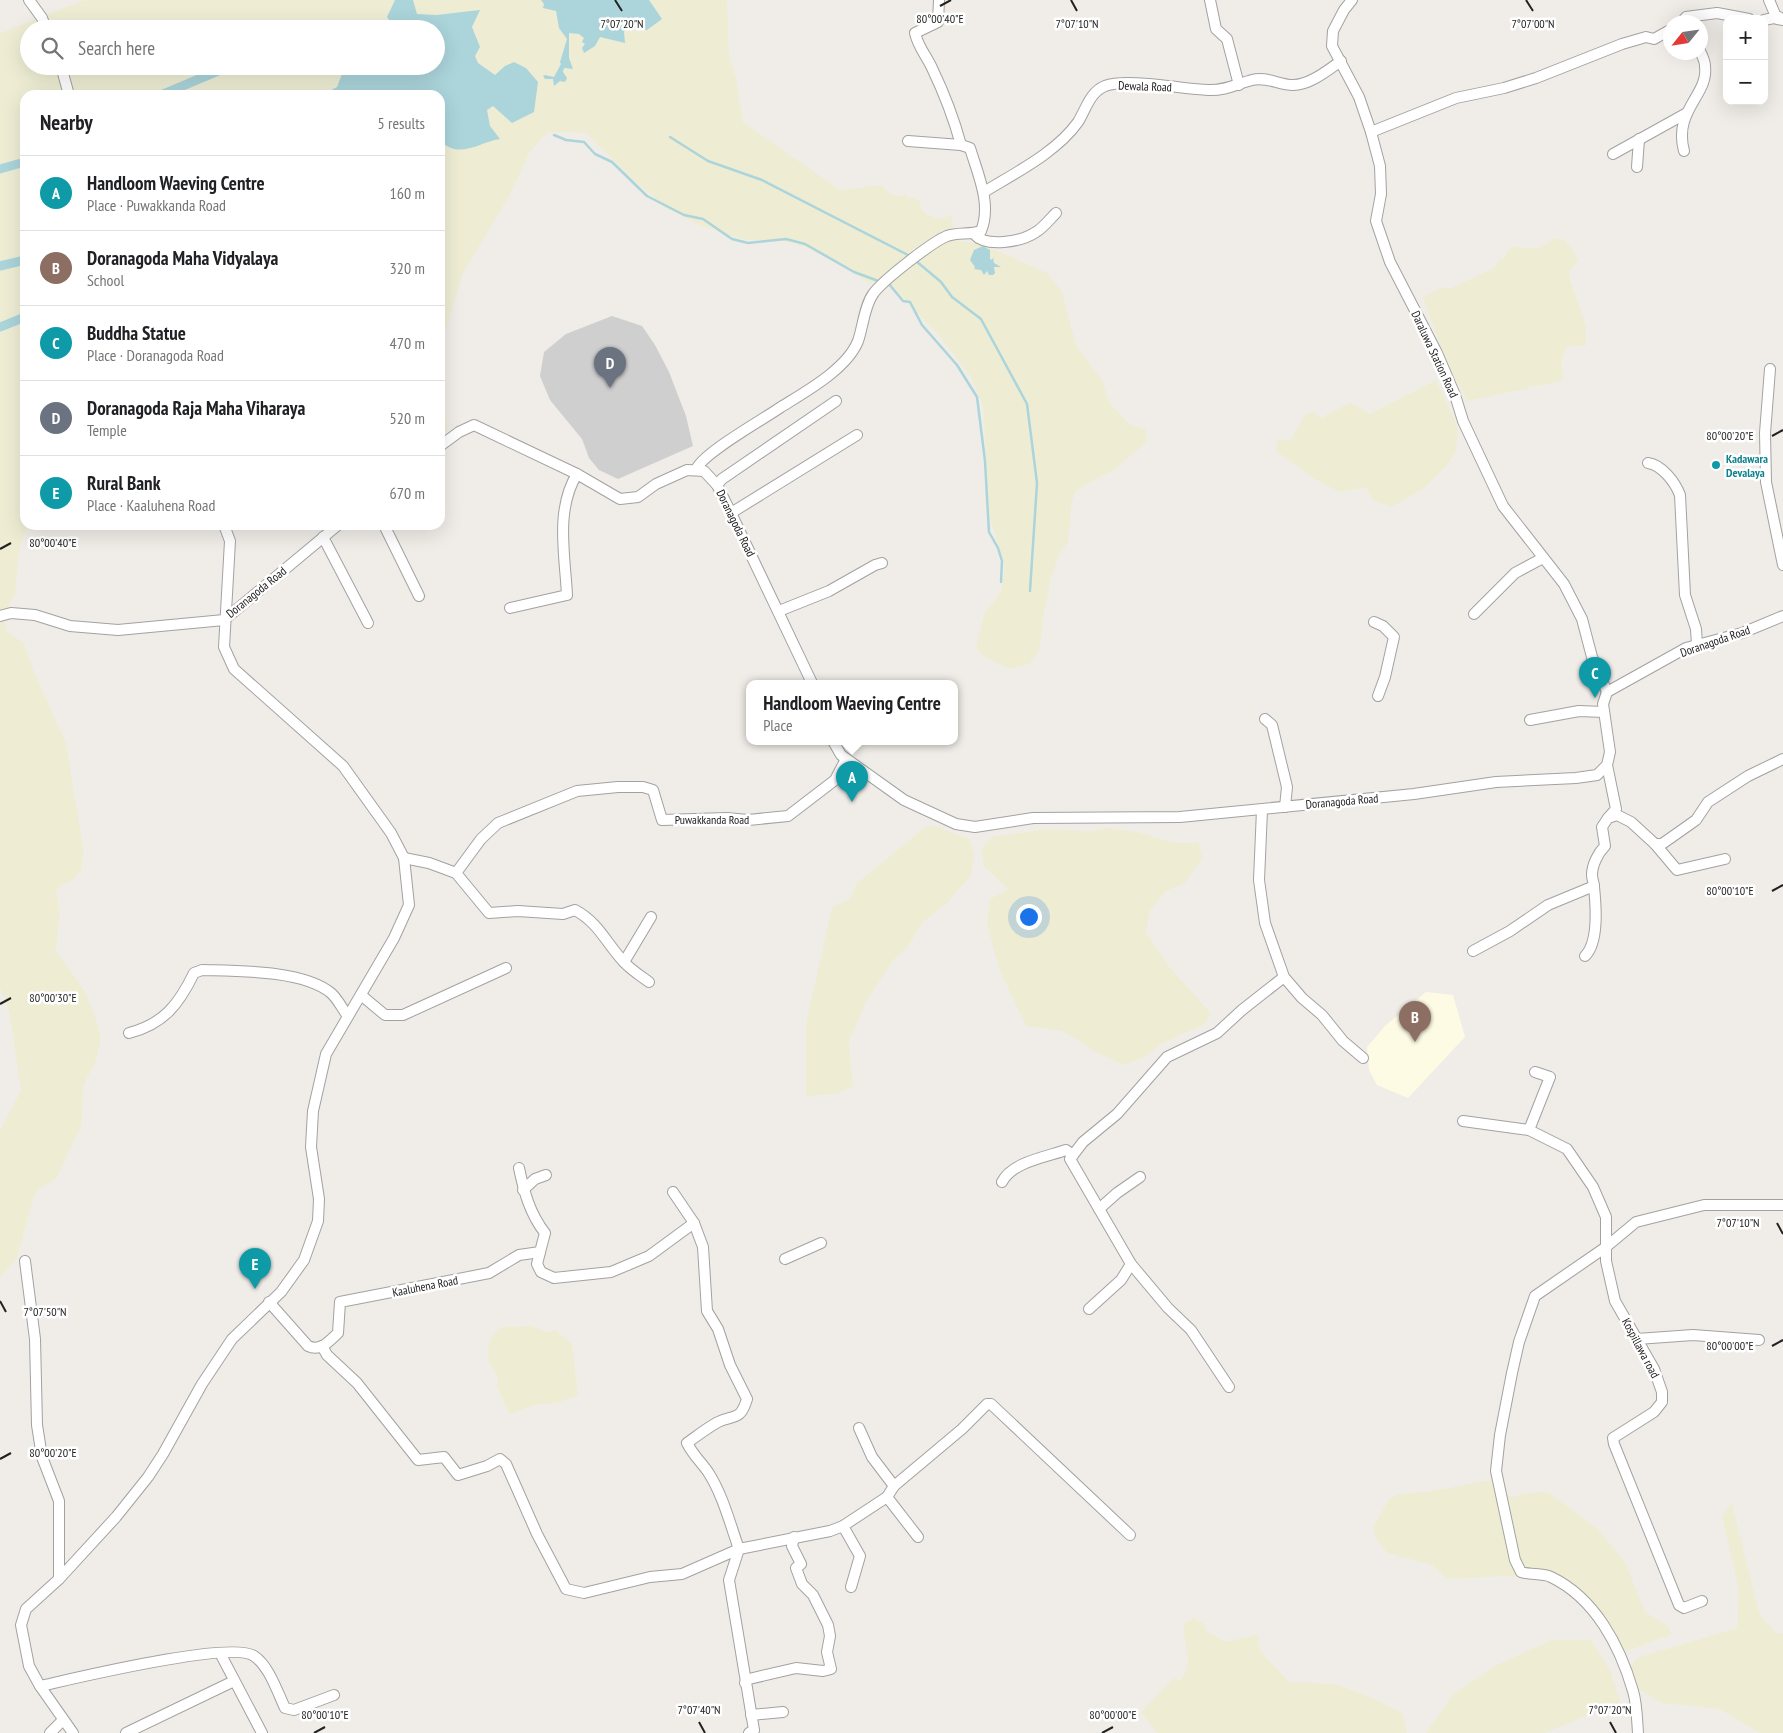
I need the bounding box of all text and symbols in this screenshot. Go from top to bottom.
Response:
text: 80°00'40"E [916,11,964,26]
north arrow [1663,15,1708,60]
map controls [1723,15,1768,105]
button: + [1723,15,1768,60]
text: 7°07'20"N [600,16,644,31]
text: 7°07'10"N [1055,16,1099,31]
text: 7°07'00"N [1511,16,1555,31]
search box [20,20,445,75]
icon: search [38,34,66,62]
text: Search here [78,36,155,60]
button: − [1723,60,1768,105]
street label: Dewala Road [1118,78,1172,94]
text: Nearby [40,109,93,136]
text: 5 results [378,113,425,133]
text: Handloom Waeving Centre [87,171,265,195]
text: A [52,183,60,203]
text: 160 m [390,183,425,203]
text: Place · Puwakkanda Road [87,195,226,215]
text: Doranagoda Maha Vidyalaya [87,246,278,270]
text: B [52,258,60,278]
text: 320 m [390,258,425,278]
text: School [87,270,124,290]
street label: Daraluwa Station Road [1408,308,1462,400]
text: Buddha Statue [87,321,186,345]
text: C [52,333,60,353]
text: 470 m [390,333,425,353]
text: Place · Doranagoda Road [87,345,224,365]
pin: D [594,347,626,388]
text: Doranagoda Raja Maha Viharaya [87,396,305,420]
text: D [52,408,60,428]
text: 520 m [390,408,425,428]
text: Temple [87,420,127,440]
text: 80°00'20"E [1706,428,1754,443]
place label: Kadawara Devalaya [1726,451,1768,480]
marker: Kadawara Devalaya [1710,459,1722,471]
text: Rural Bank [87,471,160,495]
text: E [53,483,59,503]
text: 670 m [390,483,425,503]
street label: Doranagoda Road [713,487,759,559]
text: Place · Kaaluhena Road [87,495,215,515]
text: 80°00'40"E [29,535,77,550]
street label: Doranagoda Road [223,563,289,621]
street label: Doranagoda Road [1678,622,1752,660]
pin: C [1579,657,1611,698]
popup [746,680,958,745]
text: Handloom Waeving Centre [763,691,941,715]
text: Place [763,715,793,735]
pin: A [836,761,868,802]
street label: Doranagoda Road [1305,790,1379,812]
street label: Puwakkanda Road [675,812,749,827]
text: 80°00'10"E [1706,883,1754,898]
your location [1016,904,1042,930]
text: 80°00'30"E [29,990,77,1005]
pin: B [1399,1001,1431,1042]
text: 7°07'10"N [1716,1215,1760,1230]
pin: E [239,1248,271,1289]
street label: Kaaluhena Road [391,1272,459,1300]
text: 7°07'50"N [23,1304,67,1319]
street label: Kospillawa road [1619,1315,1663,1381]
text: 80°00'00"E [1706,1338,1754,1353]
text: 80°00'20"E [29,1445,77,1460]
text: 7°07'40"N [677,1702,721,1717]
text: 7°07'20"N [1588,1702,1632,1717]
text: 80°00'10"E [301,1707,349,1722]
text: 80°00'00"E [1089,1707,1137,1722]

